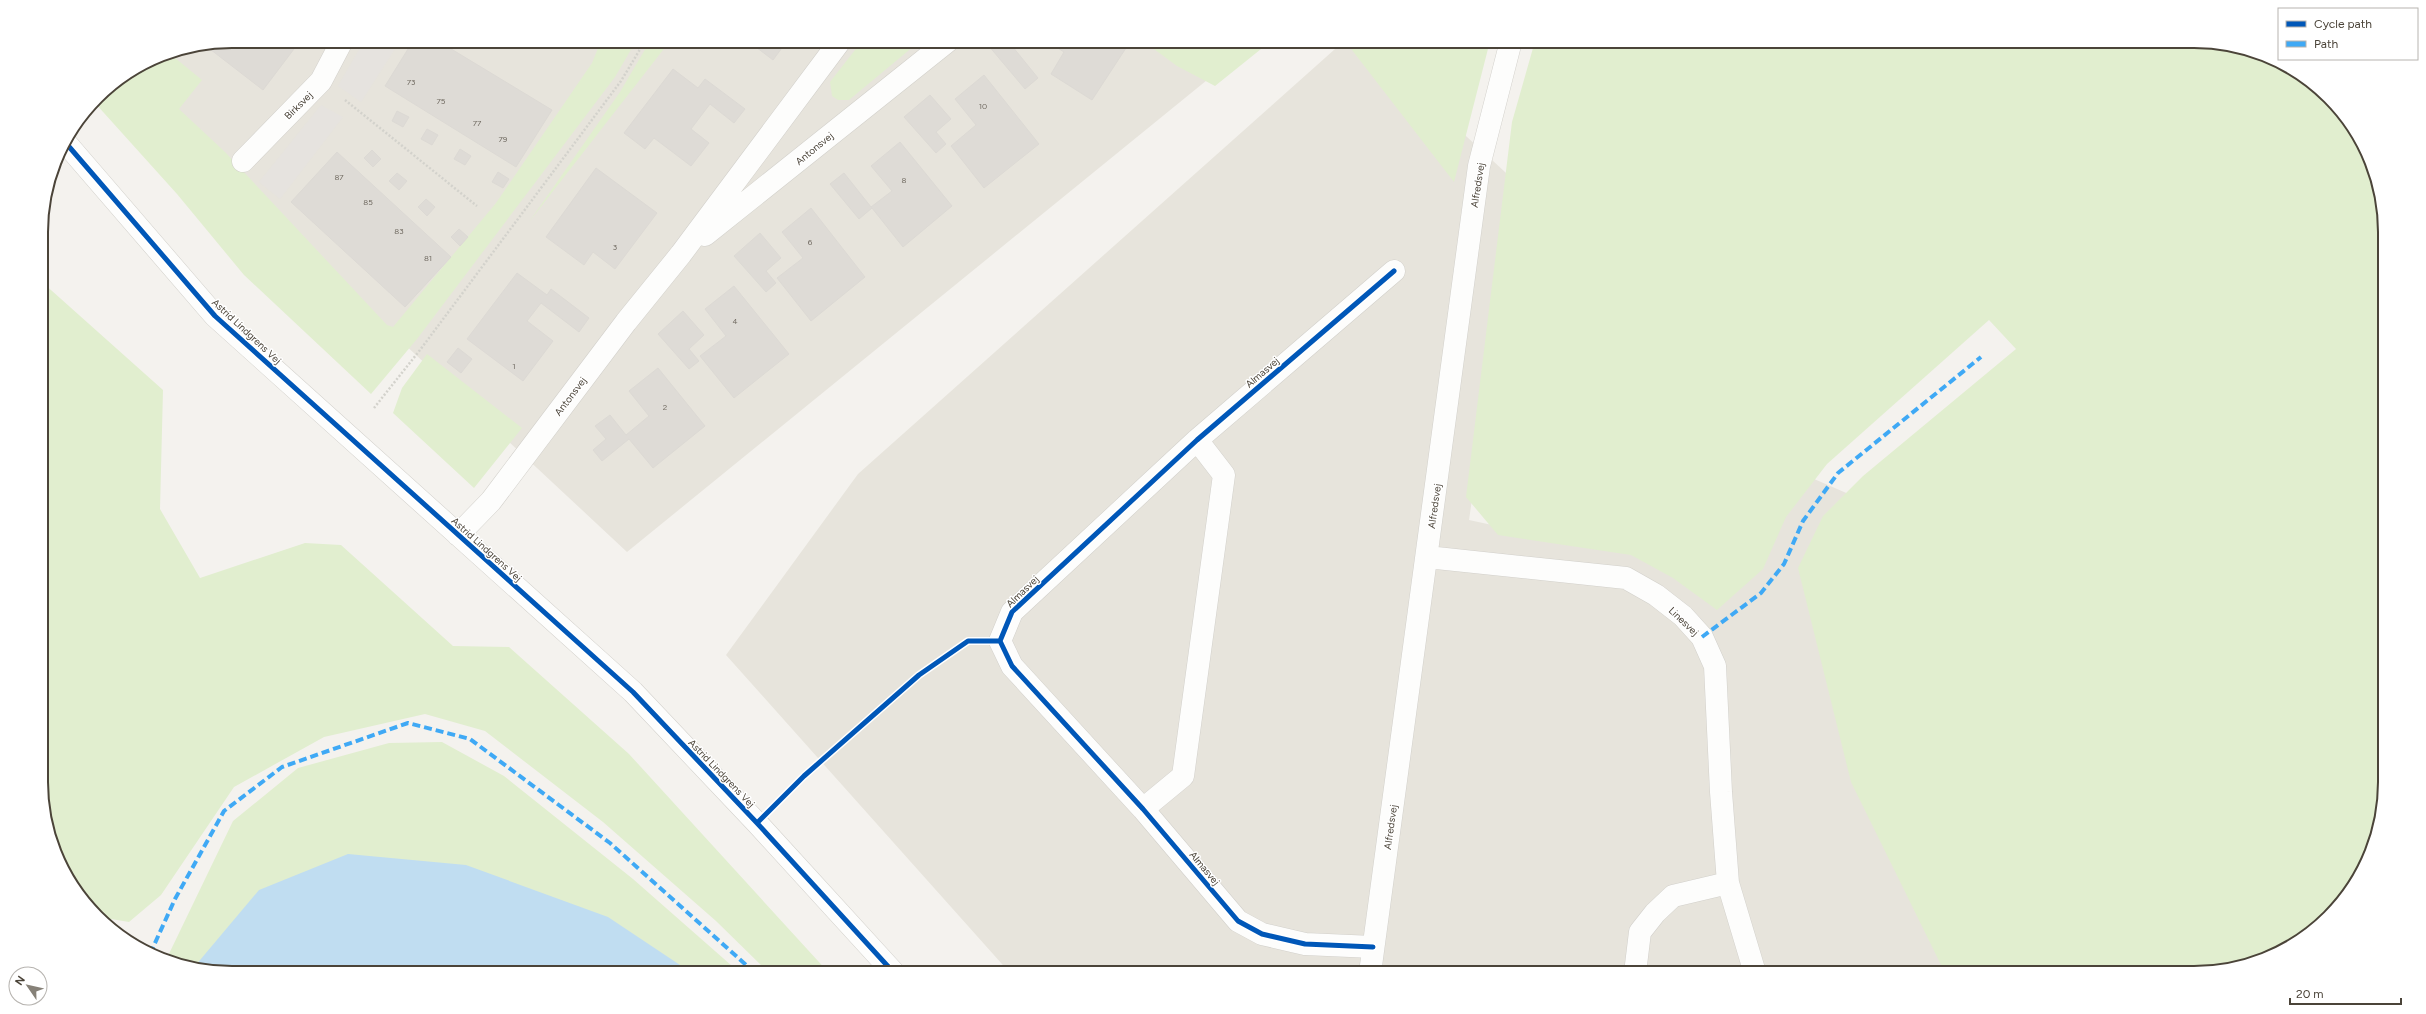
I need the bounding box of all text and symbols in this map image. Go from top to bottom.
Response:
legend [2278,8,2418,60]
text: Cycle path [2314,17,2372,31]
text: Path [2314,37,2338,51]
house number: 73 [407,77,415,87]
street label: Birksvej [282,88,315,122]
house number: 75 [437,96,446,106]
house number: 10 [979,101,987,111]
house number: 77 [473,118,482,128]
street label: Antonsvej [793,129,836,168]
house number: 79 [499,134,508,144]
street label: Alfredsvej [1468,161,1488,208]
house number: 87 [334,172,344,182]
house number: 8 [902,175,907,185]
house number: 85 [363,197,373,207]
house number: 83 [394,226,404,236]
house number: 6 [808,237,813,247]
house number: 3 [613,242,617,252]
house number: 81 [424,253,432,263]
street label: Astrid Lindgrens Vej [209,296,284,367]
house number: 4 [733,316,738,326]
street label: Almasvej [1243,354,1282,391]
house number: 1 [512,361,516,371]
street label: Antonsvej [552,374,589,418]
house number: 2 [663,402,667,412]
street label: Alfredsvej [1425,482,1444,529]
street label: Astrid Lindgrens Vej [449,514,525,585]
street label: Almasvej [1003,572,1042,610]
street label: Linesvej [1666,604,1701,639]
street label: Astrid Lindgrens Vej [686,736,758,811]
street label: Alfredsvej [1381,803,1400,850]
street label: Almasvej [1187,849,1223,888]
north arrow [8,966,48,1006]
text: N [12,974,28,988]
scale bar [2290,980,2401,1006]
text: 20 m [2296,987,2324,1001]

